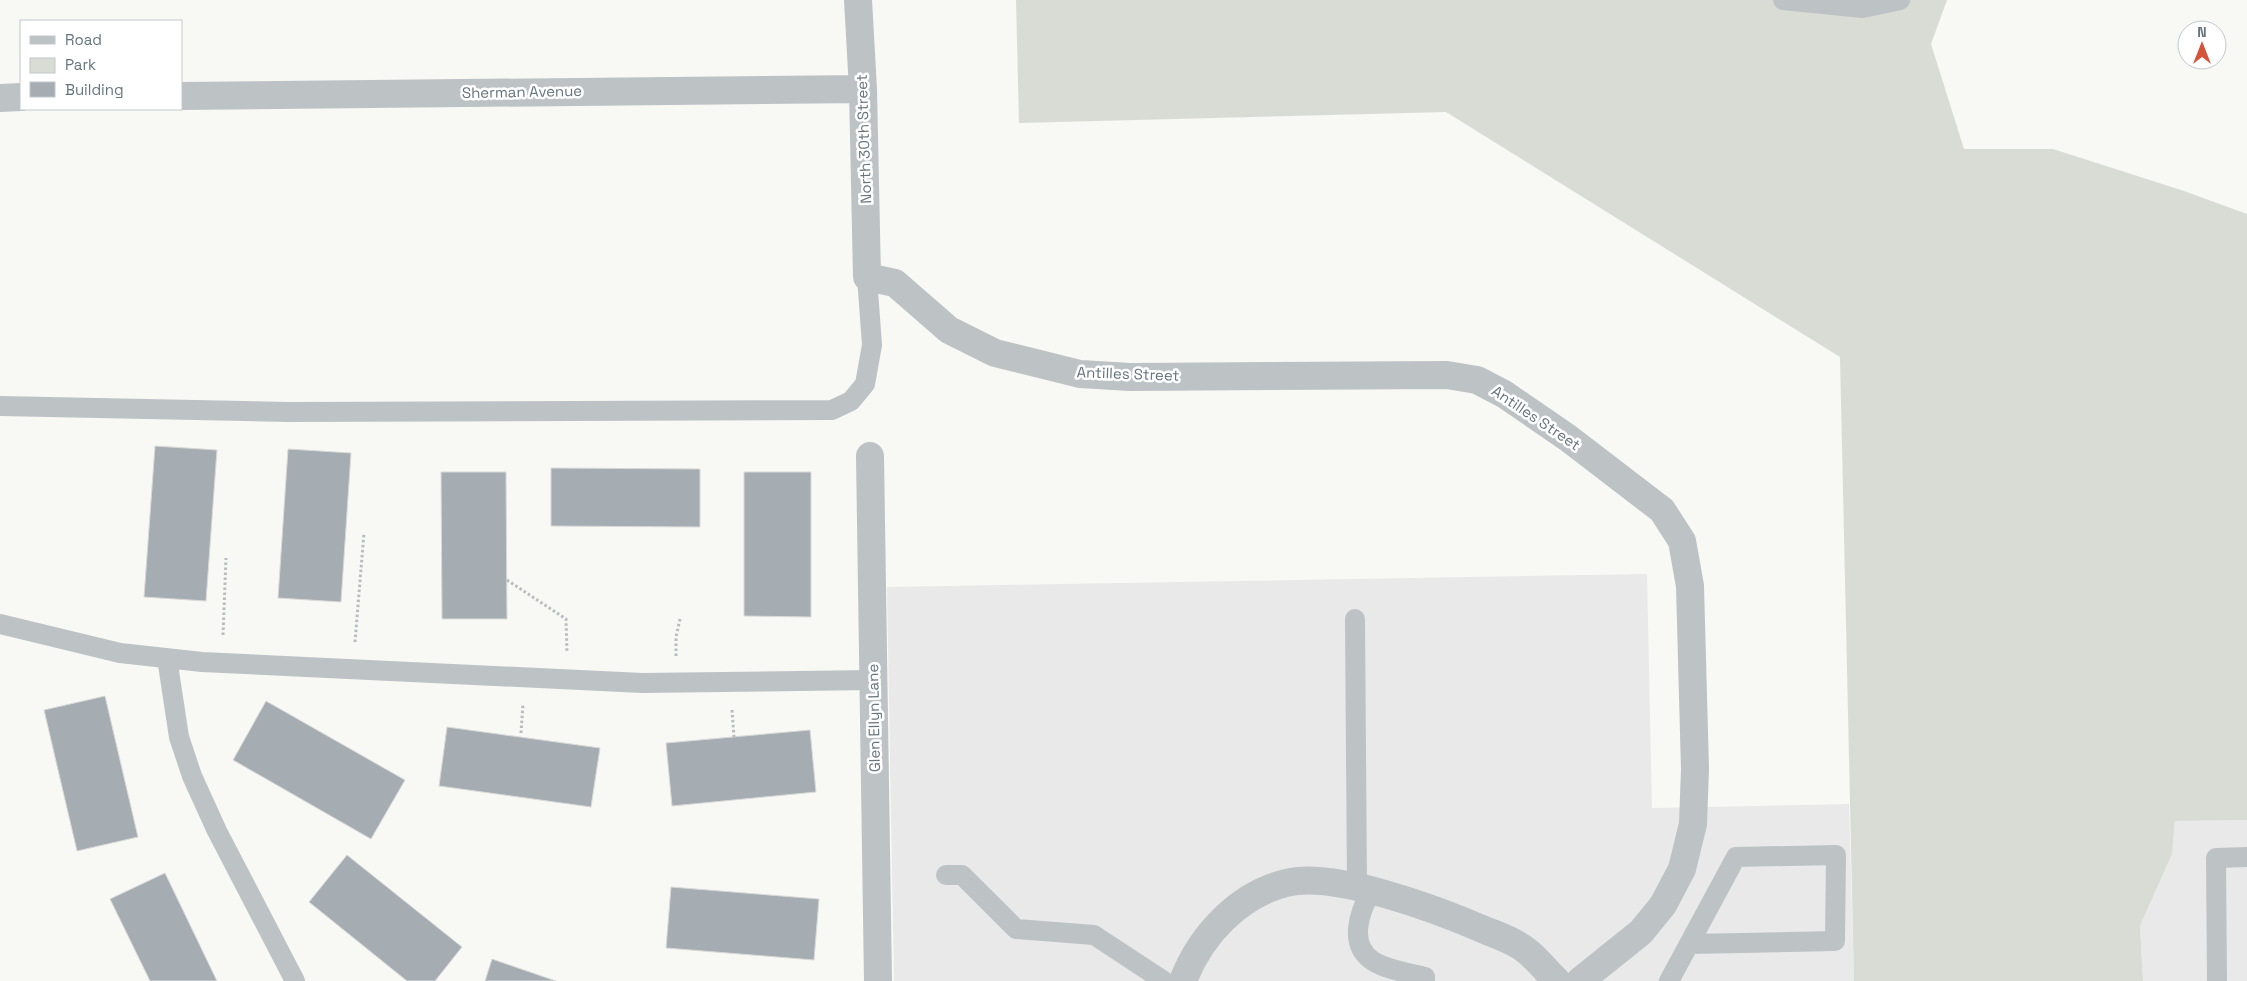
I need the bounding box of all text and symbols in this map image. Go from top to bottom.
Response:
legend [20,20,182,110]
north arrow [2177,20,2227,70]
text: N [2197,23,2207,41]
text: Road [65,30,102,49]
text: Park [65,55,96,74]
street label: North 30th Street [852,74,875,204]
text: Building [65,80,124,99]
street label: Sherman Avenue [462,81,582,102]
street label: Antilles Street [1076,362,1180,385]
street label: Antilles Street [1488,381,1584,454]
street label: Glen Ellyn Lane [863,664,884,772]

